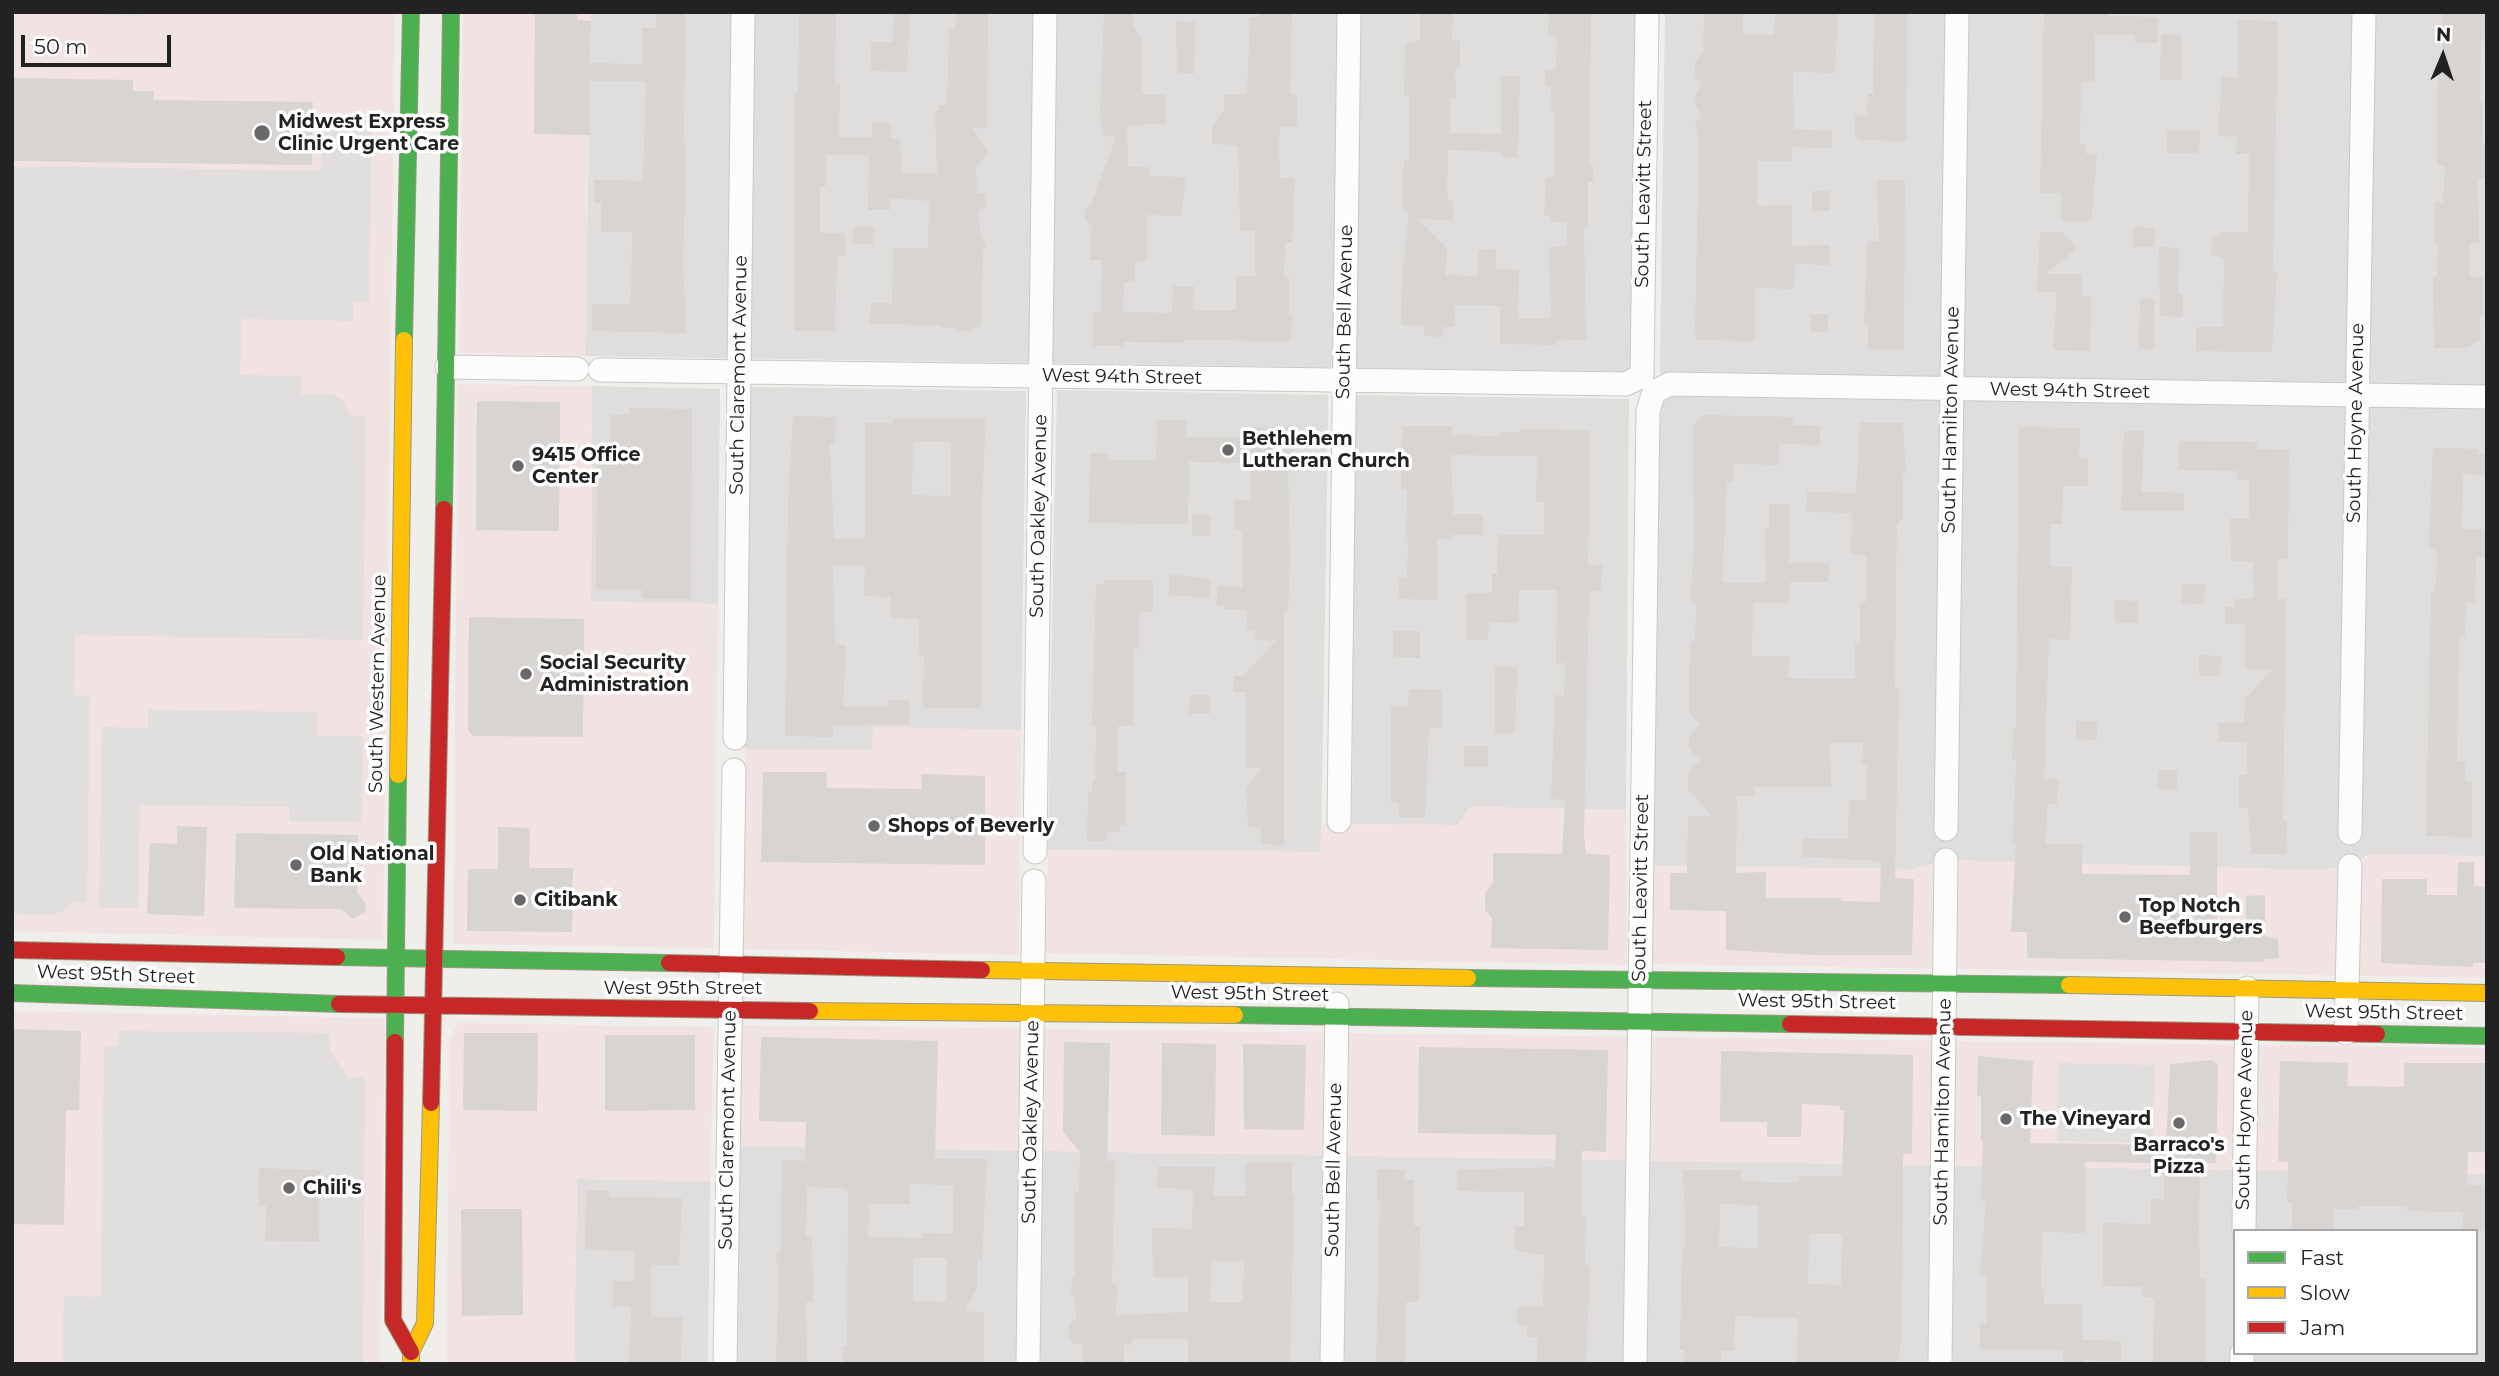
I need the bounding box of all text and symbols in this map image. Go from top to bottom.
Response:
scale bar [24,21,175,65]
north arrow [2408,21,2478,91]
text: N [2436,23,2452,46]
text: 50 m [34,34,88,59]
street label: South Leavitt Street [1631,100,1657,288]
place label: Midwest Express Clinic Urgent Care [278,111,459,155]
marker: Midwest Express Clinic Urgent Care [252,123,272,143]
street label: South Bell Avenue [1332,225,1358,399]
street label: South Claremont Avenue [726,255,752,495]
street label: South Hamilton Avenue [1938,306,1964,534]
street label: South Hoyne Avenue [2343,323,2369,523]
street label: West 94th Street [1042,364,1202,390]
street label: West 94th Street [1990,378,2150,404]
street label: South Oakley Avenue [1026,414,1052,618]
place label: Bethlehem Lutheran Church [1242,428,1410,472]
marker: Bethlehem Lutheran Church [1220,442,1236,458]
place label: 9415 Office Center [532,444,640,488]
marker: 9415 Office Center [510,458,526,474]
street label: South Western Avenue [365,575,391,793]
place label: Social Security Administration [540,652,689,696]
marker: Social Security Administration [518,666,534,682]
street label: South Leavitt Street [1628,794,1654,982]
place label: Shops of Beverly [888,815,1054,837]
marker: Shops of Beverly [866,818,882,834]
place label: Old National Bank [310,843,434,887]
marker: Old National Bank [288,857,304,873]
place label: Citibank [534,889,618,911]
marker: Citibank [512,892,528,908]
place label: Top Notch Beefburgers [2139,895,2263,939]
marker: Top Notch Beefburgers [2117,909,2133,925]
street label: West 95th Street [36,961,196,989]
street label: West 95th Street [604,977,762,999]
street label: West 95th Street [1170,981,1330,1007]
street label: West 95th Street [1737,989,1897,1015]
street label: South Hamilton Avenue [1930,998,1956,1226]
street label: West 95th Street [2304,1000,2464,1026]
street label: South Claremont Avenue [715,1010,741,1250]
street label: South Hoyne Avenue [2232,1010,2258,1210]
street label: South Oakley Avenue [1018,1020,1044,1224]
street label: South Bell Avenue [1321,1083,1347,1257]
place label: The Vineyard [2020,1108,2151,1130]
marker: The Vineyard [1998,1111,2014,1127]
marker: Barraco's Pizza [2171,1115,2187,1131]
place label: Barraco's Pizza [2133,1134,2225,1178]
place label: Chili's [303,1177,362,1199]
marker: Chili's [281,1180,297,1196]
legend [2233,1229,2478,1355]
text: Fast [2300,1245,2344,1270]
text: Slow [2300,1280,2350,1305]
text: Jam [2300,1315,2345,1340]

